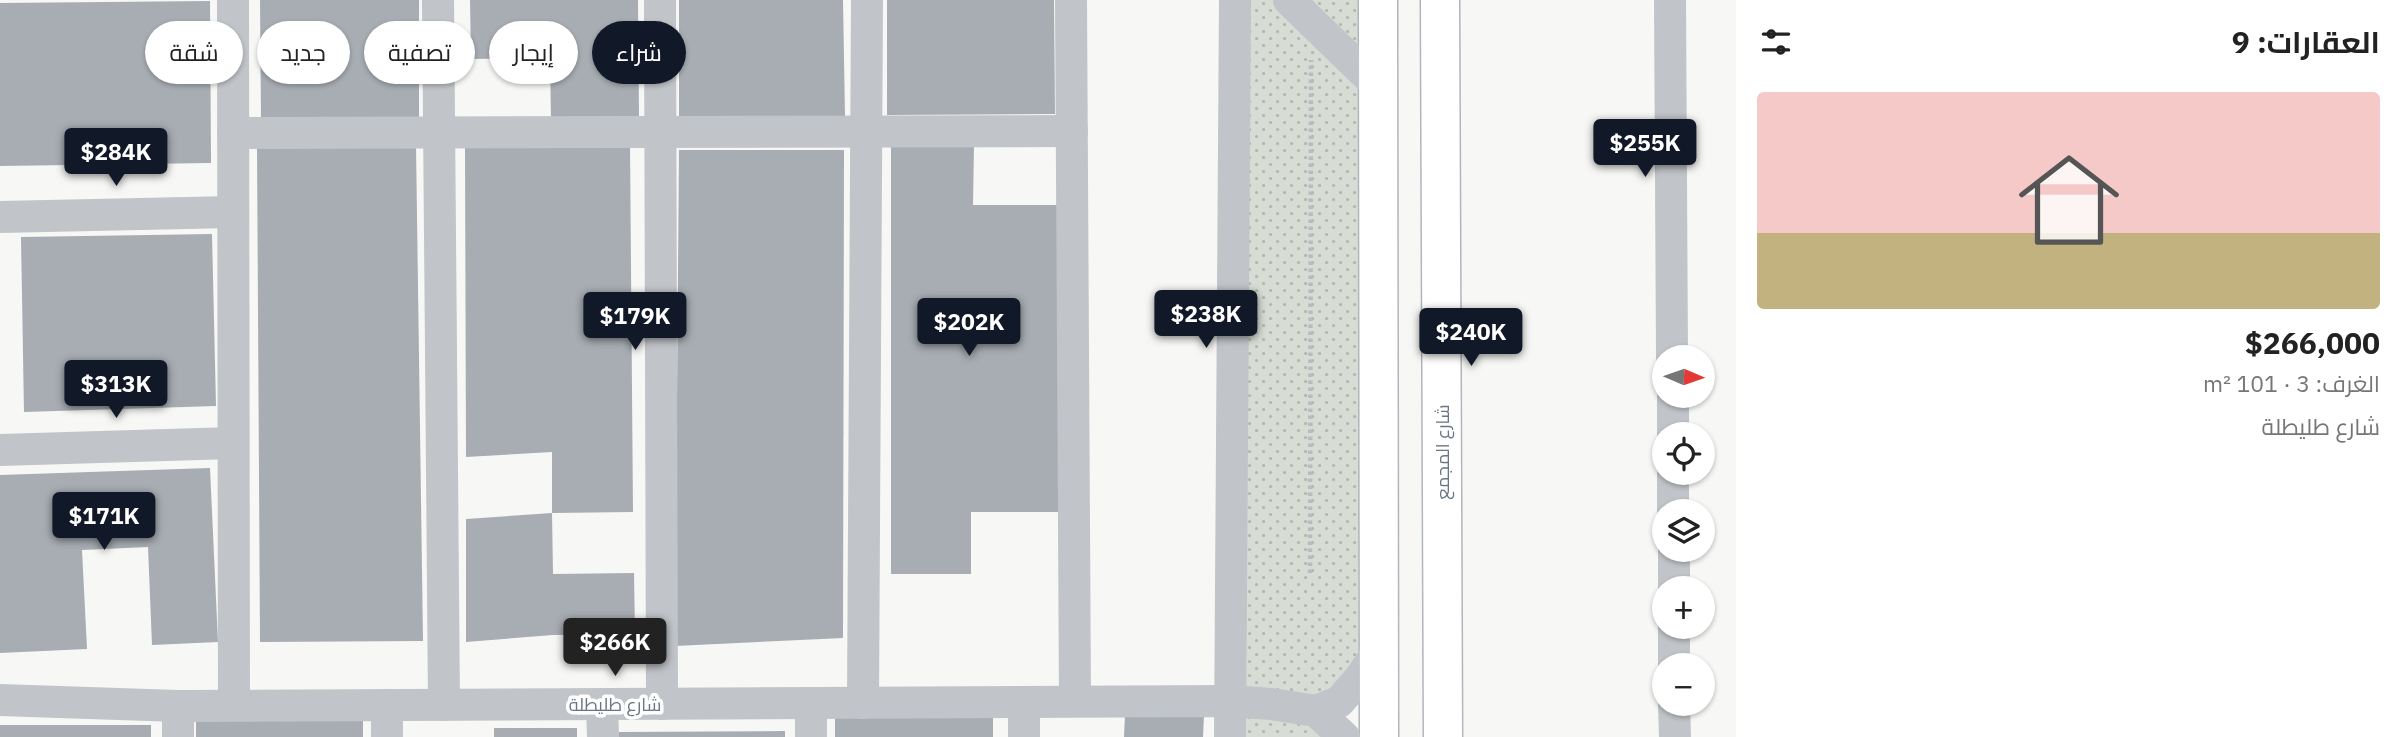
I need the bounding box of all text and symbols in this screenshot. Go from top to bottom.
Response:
chip: شقة [145,21,243,84]
chip: جديد [257,21,350,84]
chip: تصفية [364,21,475,84]
chip: إيجار [489,21,578,84]
chip: شراء [592,21,686,84]
text: العقارات: 9 [2232,22,2380,61]
icon: filters [1757,23,1795,61]
pin: $255K [1596,120,1694,179]
text: $255K [1609,127,1681,157]
pin: $284K [67,128,165,188]
text: $284K [80,136,152,166]
icon: home [2006,137,2132,263]
pin: $238K [1157,290,1255,350]
pin: $179K [586,292,684,352]
pin: $202K [920,298,1018,358]
text: $238K [1170,298,1242,328]
text: $179K [599,300,671,330]
text: $202K [933,306,1005,336]
pin: $240K [1422,308,1520,368]
text: $240K [1435,316,1507,346]
text: $266,000 [2245,323,2380,362]
north arrow [1652,345,1715,408]
map controls [1652,345,1715,716]
pin: $313K [67,360,165,420]
text: $313K [80,368,152,398]
text: الغرف: 3 · 101 m² [2203,368,2380,398]
street label: شارع المجمع [1431,404,1455,500]
text: شارع طليطلة [2262,411,2380,441]
button: locate [1652,422,1715,485]
pin: $171K [55,492,153,552]
button: layers [1652,499,1715,562]
text: $171K [68,500,140,530]
button: + [1652,576,1715,639]
pin: $266K [566,618,664,678]
text: $266K [579,626,651,656]
button: − [1652,653,1715,716]
street label: شارع طليطلة [569,693,661,717]

